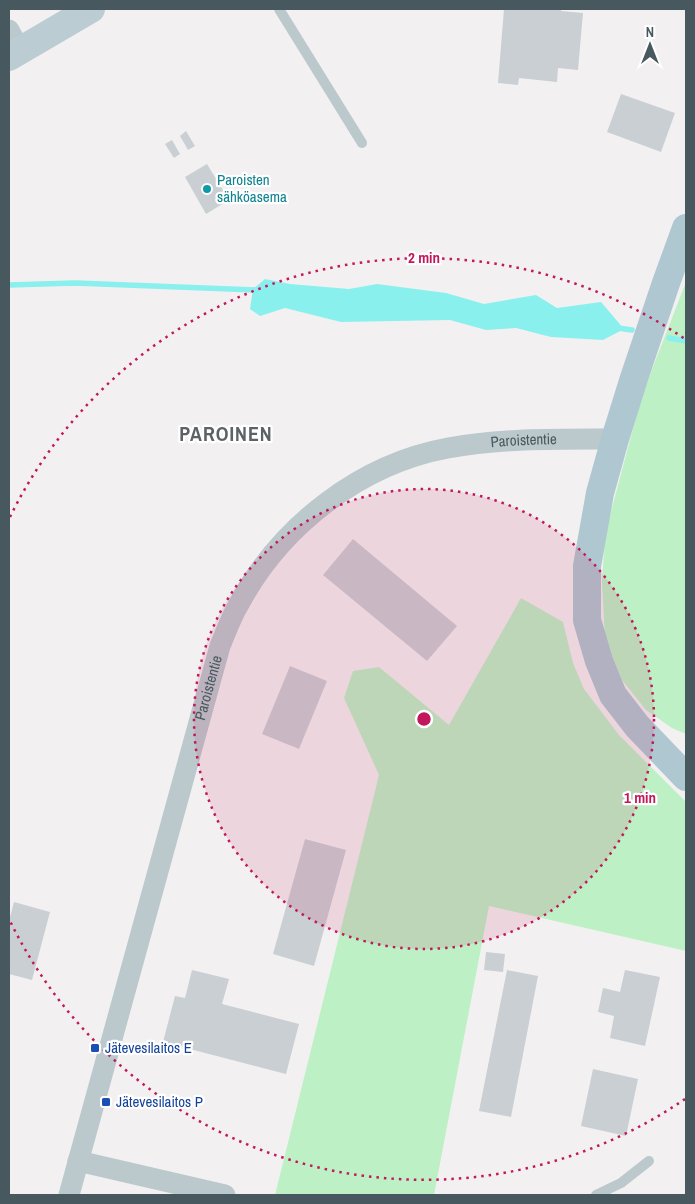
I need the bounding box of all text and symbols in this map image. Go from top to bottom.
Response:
north arrow [625,20,675,70]
text: N [646,23,654,41]
place label: Paroisten sähköasema [217,169,287,207]
marker: Paroisten sähköasema [201,183,213,195]
text: 2 min [408,247,440,268]
district label: PAROINEN [179,420,273,447]
street label: Paroistentie [490,428,557,452]
street label: Paroistentie [189,653,227,722]
centre of rings [415,710,433,728]
text: 1 min [624,787,656,808]
place label: Jätevesilaitos E [105,1037,192,1058]
marker: Jätevesilaitos E [89,1042,101,1054]
place label: Jätevesilaitos P [116,1091,203,1112]
marker: Jätevesilaitos P [100,1096,112,1108]

